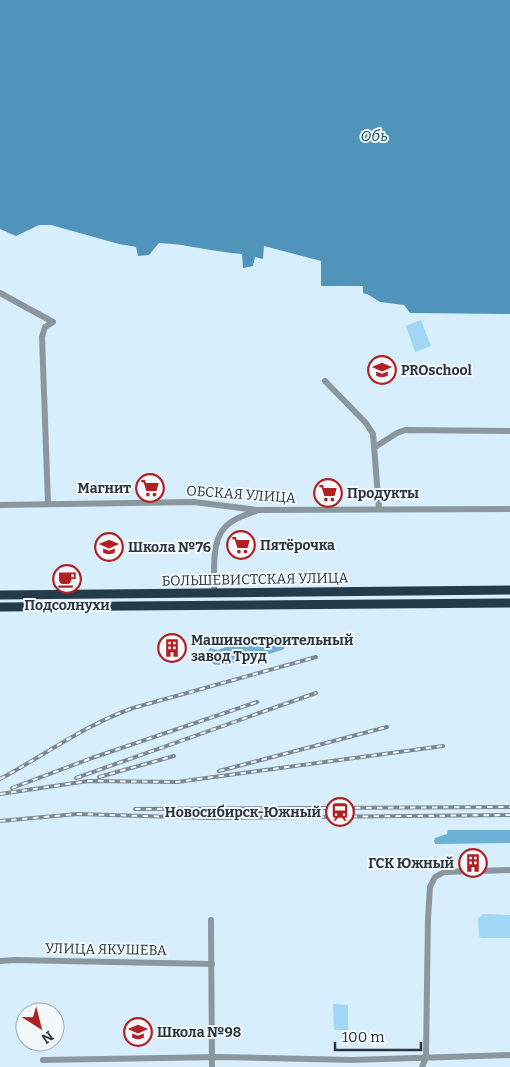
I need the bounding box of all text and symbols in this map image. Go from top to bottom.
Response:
water label: Обь [360,127,388,145]
school or university icon: PROschool [367,355,397,385]
place label: PROschool [401,362,473,379]
supermarket icon: Магнит [135,473,165,503]
supermarket icon: Продукты [313,478,343,508]
place label: Магнит [78,480,131,497]
street label: ОБСКАЯ УЛИЦА [186,482,296,507]
place label: Продукты [347,485,419,502]
supermarket icon: Пятёрочка [226,530,256,560]
school or university icon: Школа №76 [94,532,124,562]
place label: Пятёрочка [260,537,335,554]
place label: Школа №76 [128,539,211,556]
cafe icon: Подсолнухи [52,564,82,594]
street label: БОЛЬШЕВИСТСКАЯ УЛИЦА [161,569,349,590]
place label: Подсолнухи [24,597,110,614]
place label: Машиностроительный завод Труд [191,632,354,665]
building icon: Машиностроительный завод Труд [157,633,187,663]
station icon: Новосибирск-Южный [325,797,355,827]
place label: Новосибирск-Южный [165,804,322,821]
building icon: ГСК Южный [458,848,488,878]
place label: ГСК Южный [368,855,455,872]
street label: УЛИЦА ЯКУШЕВА [45,940,167,959]
north arrow [15,1002,65,1052]
school or university icon: Школа №98 [123,1017,153,1047]
scale bar [335,1020,421,1052]
place label: Школа №98 [157,1024,241,1041]
text: N [38,1027,57,1047]
text: 100 m [342,1028,385,1046]

